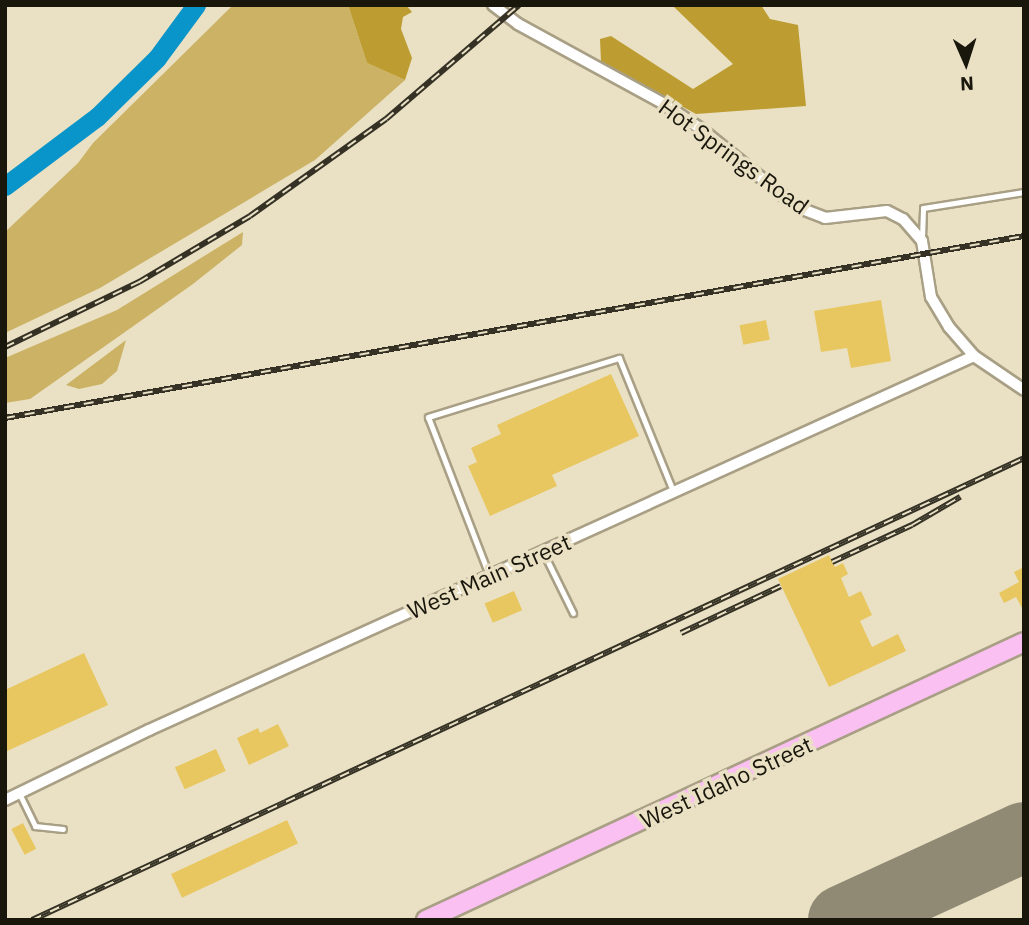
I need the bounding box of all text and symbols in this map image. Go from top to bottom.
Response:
north arrow [931,28,1001,98]
text: N [960,72,975,96]
street label: Hot Springs Road [654,92,814,220]
street label: West Main Street [403,528,575,624]
street label: West Idaho Street [636,730,816,834]

